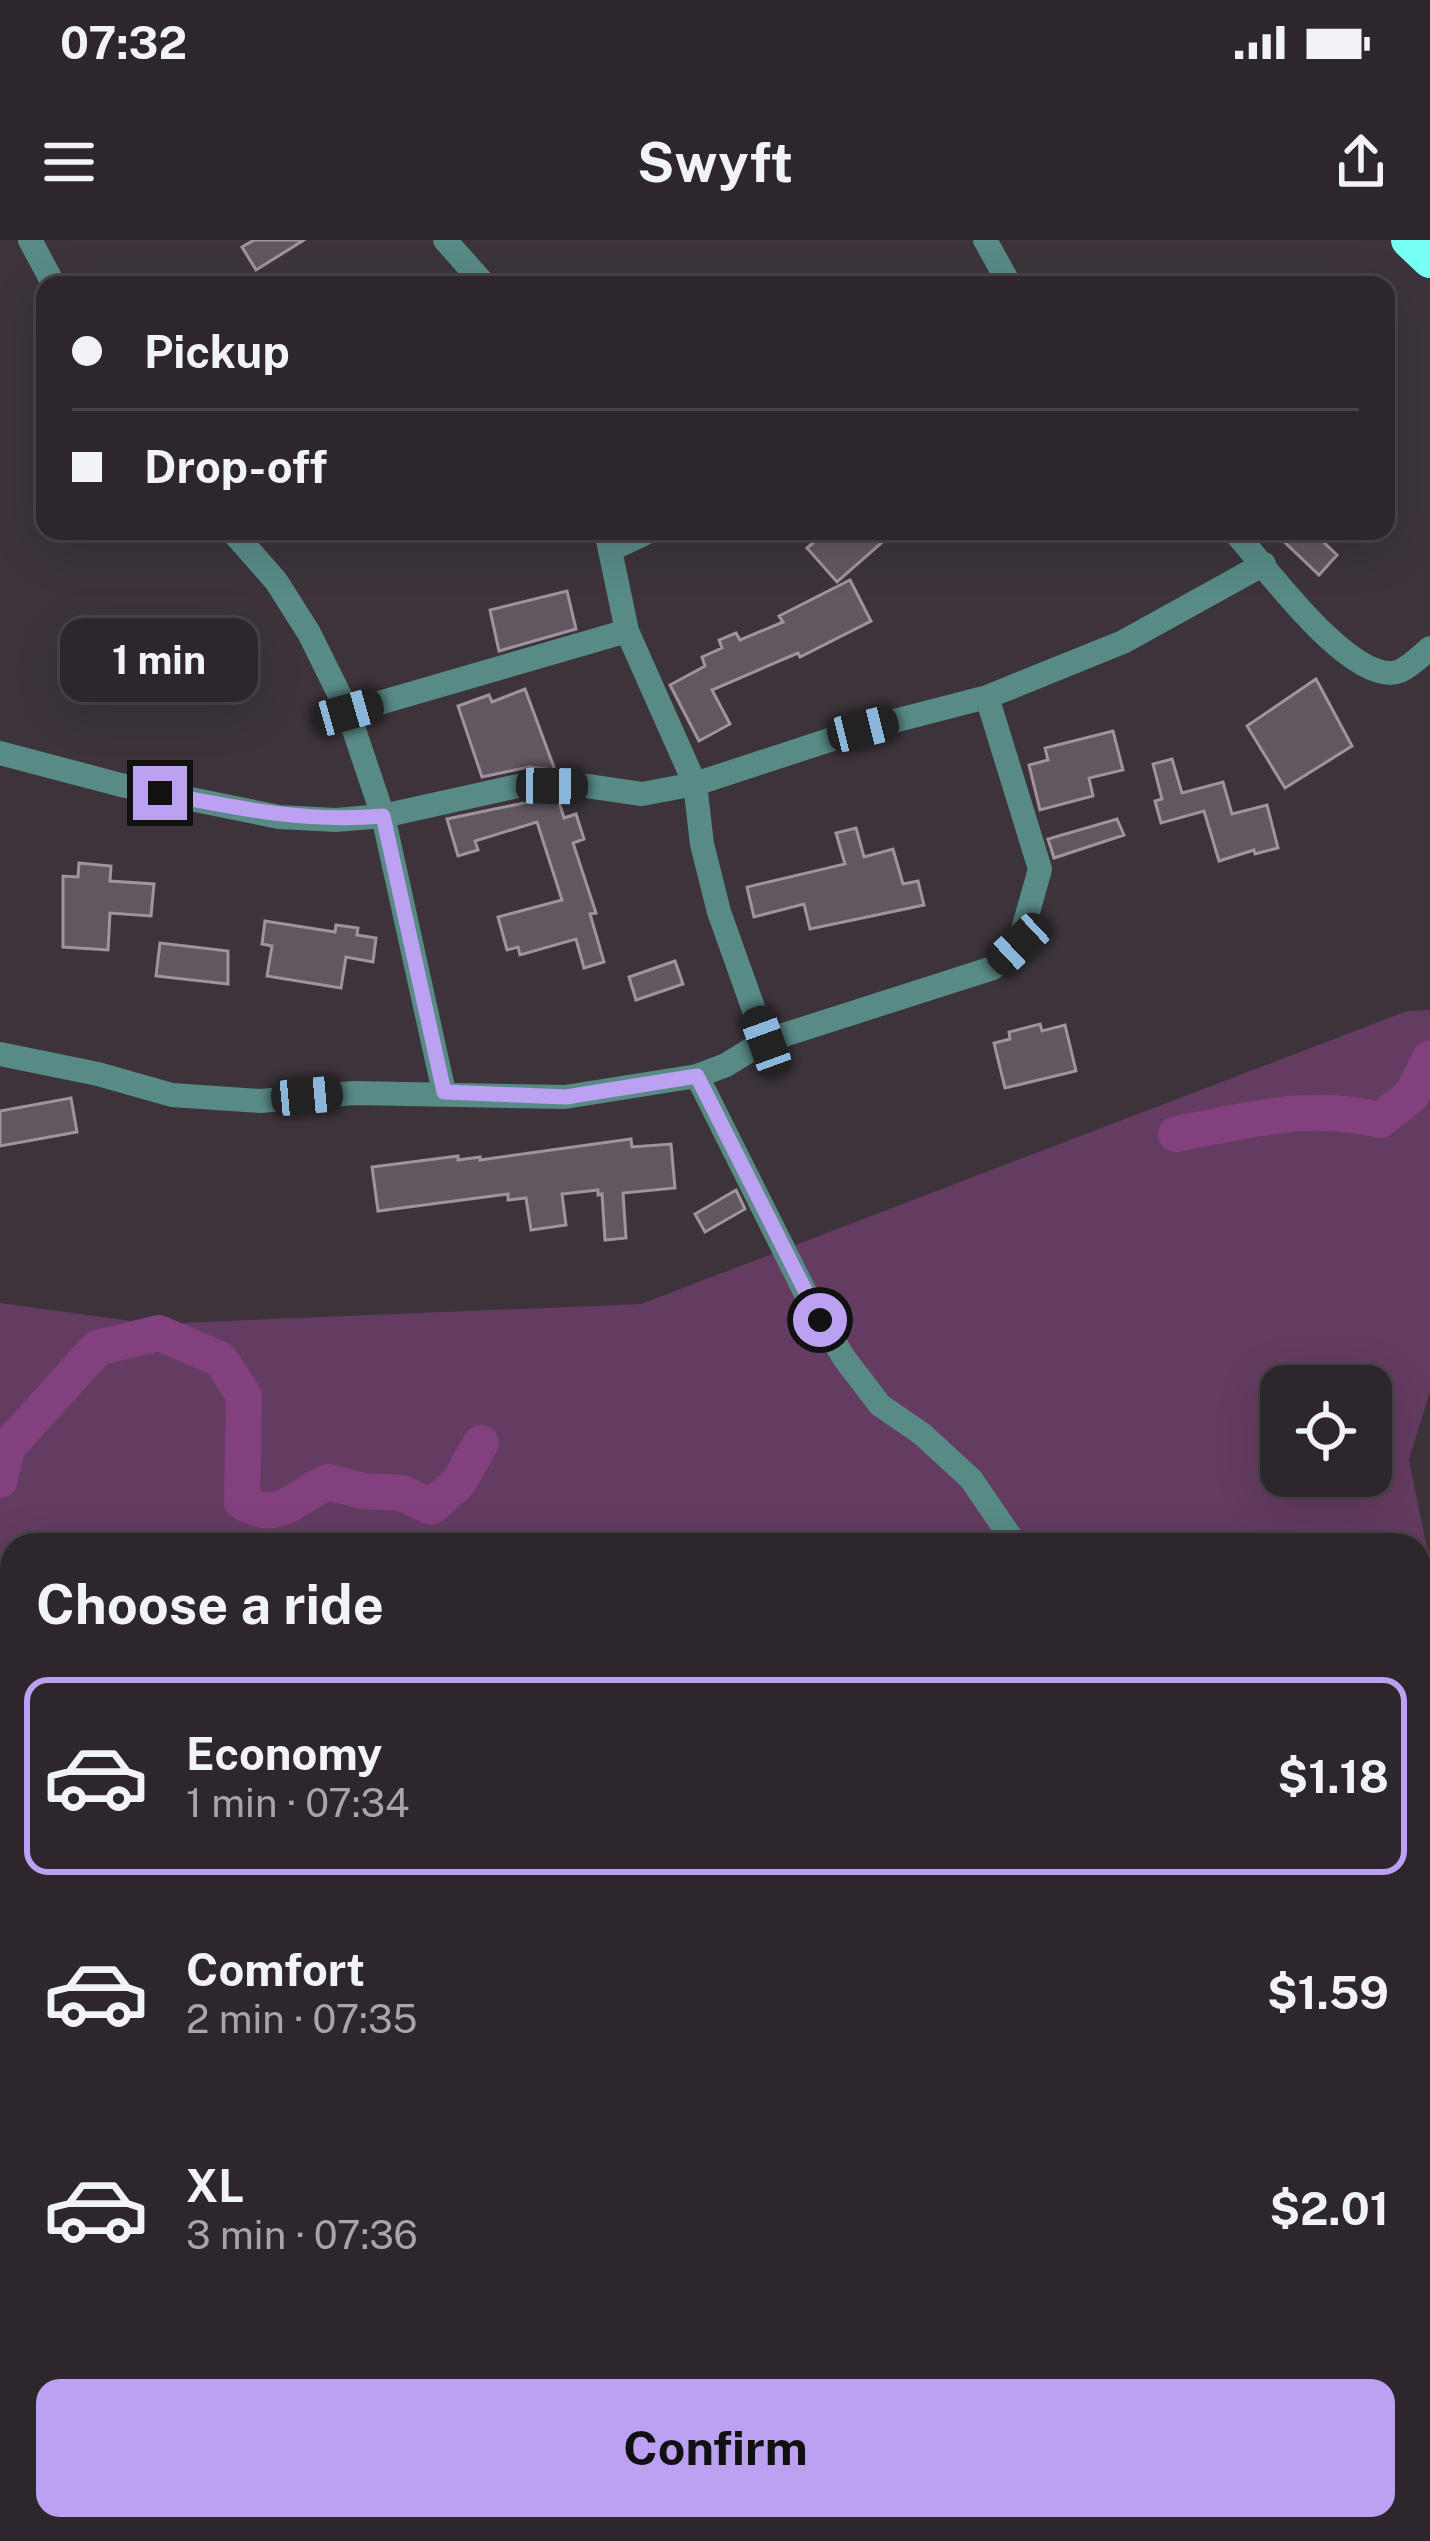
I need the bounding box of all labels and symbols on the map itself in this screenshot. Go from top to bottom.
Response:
callout: 1 min [61,619,259,703]
car [308,685,388,739]
car [824,703,902,755]
route end [133,766,187,820]
car [516,767,588,805]
car [980,906,1058,982]
car [737,1001,795,1081]
car [270,1075,344,1117]
route start [793,1293,847,1347]

